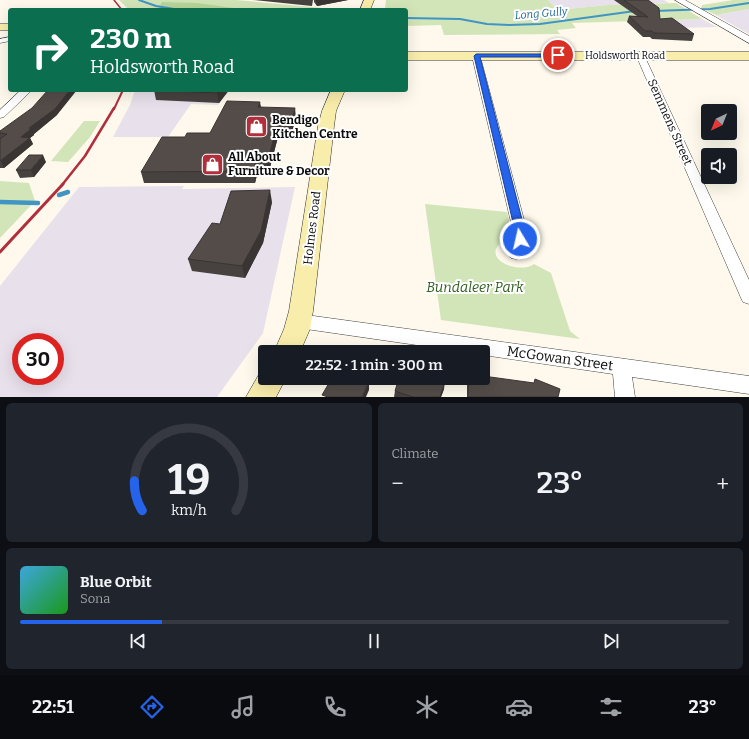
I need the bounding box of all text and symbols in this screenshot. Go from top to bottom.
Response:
water label: Long Gully [514,5,569,22]
text: 230 m [90,22,171,55]
icon: right [24,24,76,76]
pin [541,38,575,72]
icon: arrive [547,44,569,66]
street label: Holdsworth Road [585,50,665,62]
text: Holdsworth Road [90,56,234,78]
street label: Semmens Street [645,77,696,168]
north arrow [701,104,737,140]
map controls [701,104,737,184]
place label: Bendigo Kitchen Centre [272,113,358,141]
shop icon: Bendigo Kitchen Centre [244,114,270,140]
button: sound [701,148,737,184]
place label: All About Furniture & Decor [228,150,330,178]
shop icon: All About Furniture & Decor [200,151,226,177]
street label: Holmes Road [301,190,323,266]
position arrow [499,218,541,260]
park label: Bundaleer Park [426,279,524,296]
speed limit sign: 30 [12,333,64,385]
street label: McGowan Street [506,343,614,374]
text: 22:52 · 1 min · 300 m [306,356,442,374]
text: Climate [392,446,438,461]
text: 19 [167,454,210,504]
text: 23° [536,465,584,501]
text: − [392,470,404,497]
text: + [716,470,729,497]
text: km/h [171,501,207,518]
text: Blue Orbit [80,573,152,591]
text: Sona [80,591,110,606]
icon: previous [127,630,149,652]
icon: pause [363,630,385,652]
icon: next [600,630,622,652]
icon: directions [138,693,166,721]
icon: music [229,693,257,721]
icon: phone [321,693,349,721]
icon: climate [413,693,441,721]
icon: car [505,693,533,721]
icon: filters [597,693,625,721]
text: 22:51 [32,696,74,718]
text: 23° [689,696,717,718]

